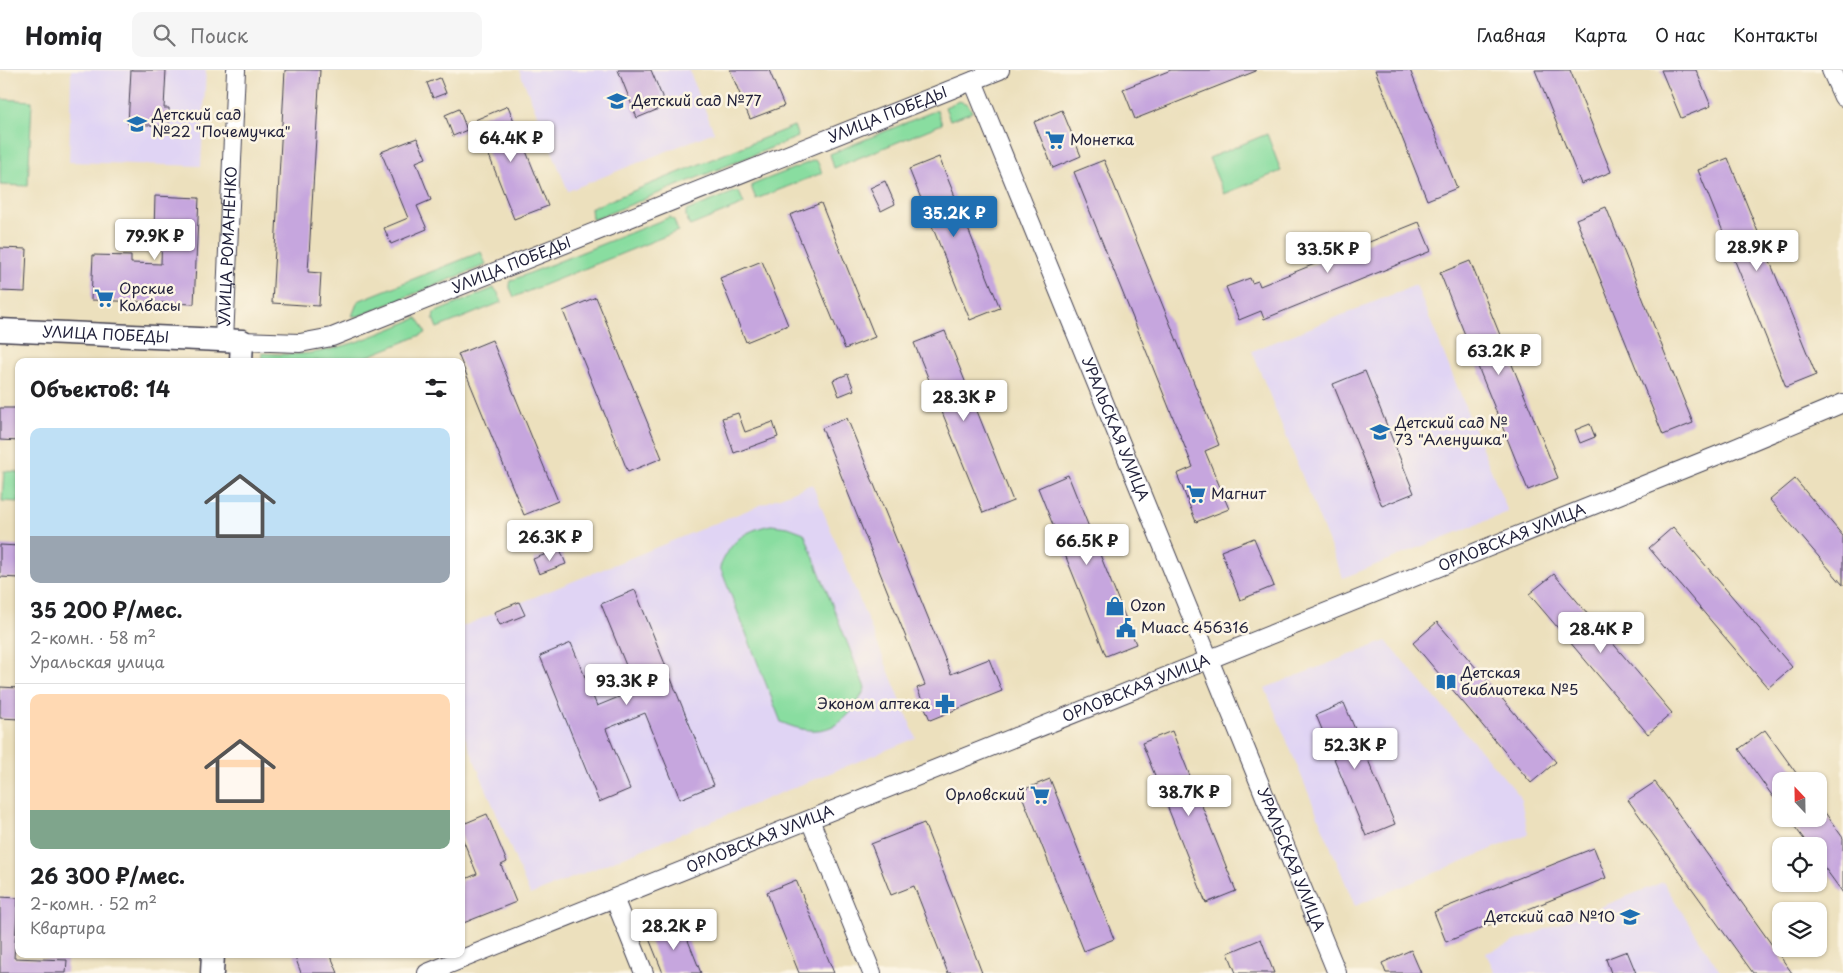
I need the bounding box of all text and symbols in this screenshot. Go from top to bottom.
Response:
search box [132,12,482,57]
text: Homiq [25,17,102,53]
icon: search [150,21,178,49]
text: Поиск [190,21,248,49]
text: Главная [1477,21,1546,48]
text: Карта [1574,21,1627,48]
text: О нас [1655,21,1705,48]
text: Контакты [1733,21,1818,48]
street label: УЛИЦА ПОБЕДЫ [824,79,950,148]
place label: Детский сад №77 [631,88,761,111]
school or university icon: Детский сад №77 [606,90,628,112]
place label: Детский сад №22 "Почемучка" [151,102,291,142]
school or university icon: Детский сад №22 "Почемучка" [126,113,148,135]
pin: 64.4K ₽ [465,121,557,163]
text: 64.4K ₽ [479,125,543,149]
place label: Монетка [1070,127,1135,150]
supermarket icon: Монетка [1044,129,1066,151]
street label: УЛИЦА РОМАНЕНКО [212,166,242,327]
pin: 35.2K ₽ [908,196,1000,238]
text: 35.2K ₽ [922,200,986,224]
pin: 79.9K ₽ [109,218,201,261]
text: 79.9K ₽ [126,223,184,247]
street label: УЛИЦА ПОБЕДЫ [448,230,574,298]
pin: 28.9K ₽ [1711,230,1803,272]
pin: 33.5K ₽ [1282,232,1374,274]
text: 28.9K ₽ [1726,234,1788,258]
text: 33.5K ₽ [1297,236,1359,260]
place label: Орские Колбасы [119,276,181,316]
supermarket icon: Орские Колбасы [93,287,115,309]
street label: УЛИЦА ПОБЕДЫ [42,319,170,348]
pin: 63.2K ₽ [1453,334,1545,376]
text: 63.2K ₽ [1467,338,1531,362]
street label: УРАЛЬСКАЯ УЛИЦА [1077,353,1156,504]
text: Объектов: 14 [30,372,170,404]
icon: filters [422,374,450,402]
pin: 28.3K ₽ [918,380,1010,422]
text: 28.3K ₽ [932,384,996,408]
place label: Детский сад № 73 "Аленушка" [1394,410,1508,450]
school or university icon: Детский сад № 73 "Аленушка" [1369,421,1391,443]
icon: home [195,461,285,551]
place label: Магнит [1211,481,1266,504]
supermarket icon: Магнит [1185,483,1207,505]
street label: ОРЛОВСКАЯ УЛИЦА [1434,497,1589,576]
pin: 26.3K ₽ [504,520,596,562]
text: 26.3K ₽ [518,524,582,548]
pin: 66.5K ₽ [1041,524,1133,566]
text: 66.5K ₽ [1056,528,1118,552]
text: 35 200 ₽/мес. [30,593,183,625]
place label: Ozon [1130,593,1166,616]
shop icon: Ozon [1104,595,1126,617]
pin: 28.4K ₽ [1555,612,1647,654]
place label: Миасс 456316 [1141,615,1249,638]
text: 28.4K ₽ [1569,616,1633,640]
public building icon: Миасс 456316 [1115,617,1137,639]
text: 2-комн. · 58 m² [30,625,156,649]
street label: ОРЛОВСКАЯ УЛИЦА [1058,647,1213,727]
text: Уральская улица [30,649,165,673]
place label: Детская библиотека №5 [1460,660,1578,700]
pin: 93.3K ₽ [581,664,673,706]
text: 93.3K ₽ [596,668,658,692]
library icon: Детская библиотека №5 [1435,671,1457,693]
place label: Эконом аптека [817,691,931,714]
pharmacy icon: Эконом аптека [934,693,956,715]
icon: home [195,726,285,816]
pin: 52.3K ₽ [1309,728,1401,770]
text: 52.3K ₽ [1324,732,1386,756]
north arrow [1772,772,1828,828]
map controls [1772,772,1827,957]
pin: 38.7K ₽ [1143,774,1235,817]
text: 38.7K ₽ [1158,779,1220,803]
place label: Орловский [945,782,1025,805]
supermarket icon: Орловский [1029,784,1051,806]
street label: УРАЛЬСКАЯ УЛИЦА [1252,784,1332,935]
street label: ОРЛОВСКАЯ УЛИЦА [682,798,837,878]
button: locate [1772,837,1827,892]
text: 26 300 ₽/мес. [30,859,185,891]
text: 2-комн. · 52 m² [30,891,157,915]
button: layers [1772,902,1827,957]
place label: Детский сад №10 [1483,904,1615,927]
school or university icon: Детский сад №10 [1619,906,1641,928]
pin: 28.2K ₽ [628,908,720,951]
text: 28.2K ₽ [642,913,706,937]
text: Квартира [30,915,105,939]

